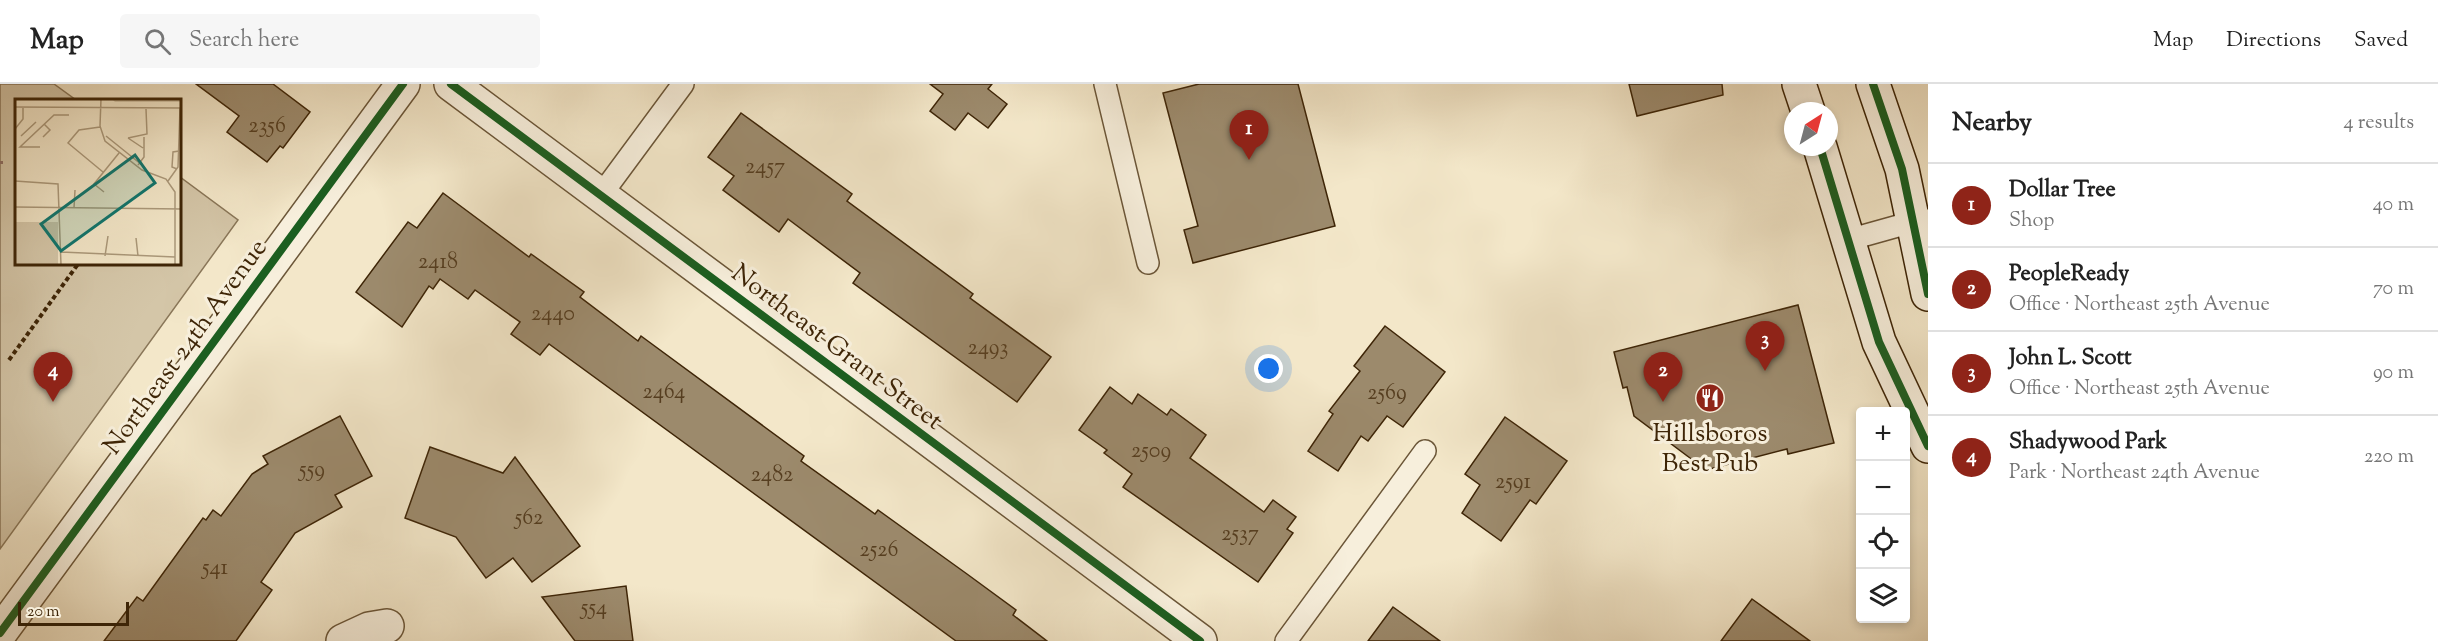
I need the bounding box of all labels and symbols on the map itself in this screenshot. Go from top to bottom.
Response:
inset map [15,99,182,266]
north arrow [1784,102,1838,156]
pin: 1 [1230,110,1268,160]
house number: 2356 [248,111,286,143]
house number: 2457 [745,152,785,184]
street label: Northeast 24th Avenue [95,232,277,463]
house number: 2418 [418,247,458,279]
street label: Northeast Grant Street [723,256,950,440]
house number: 2440 [531,299,575,331]
pin: 3 [1746,322,1784,371]
house number: 2493 [968,333,1008,365]
pin: 4 [34,352,72,402]
pin: 2 [1644,352,1682,402]
your location [1254,354,1283,383]
house number: 2464 [643,377,685,409]
house number: 2569 [1367,378,1407,410]
restaurant icon: Hillsboros Best Pub [1694,382,1726,414]
place label: Hillsboros Best Pub [1652,416,1768,483]
house number: 2509 [1131,436,1171,468]
house number: 559 [297,455,325,487]
house number: 2482 [751,460,793,492]
house number: 2591 [1495,467,1532,499]
house number: 562 [513,503,543,535]
house number: 2537 [1221,519,1259,551]
house number: 2526 [859,535,899,567]
house number: 541 [200,553,229,585]
house number: 554 [579,593,607,625]
scale bar [18,599,129,626]

